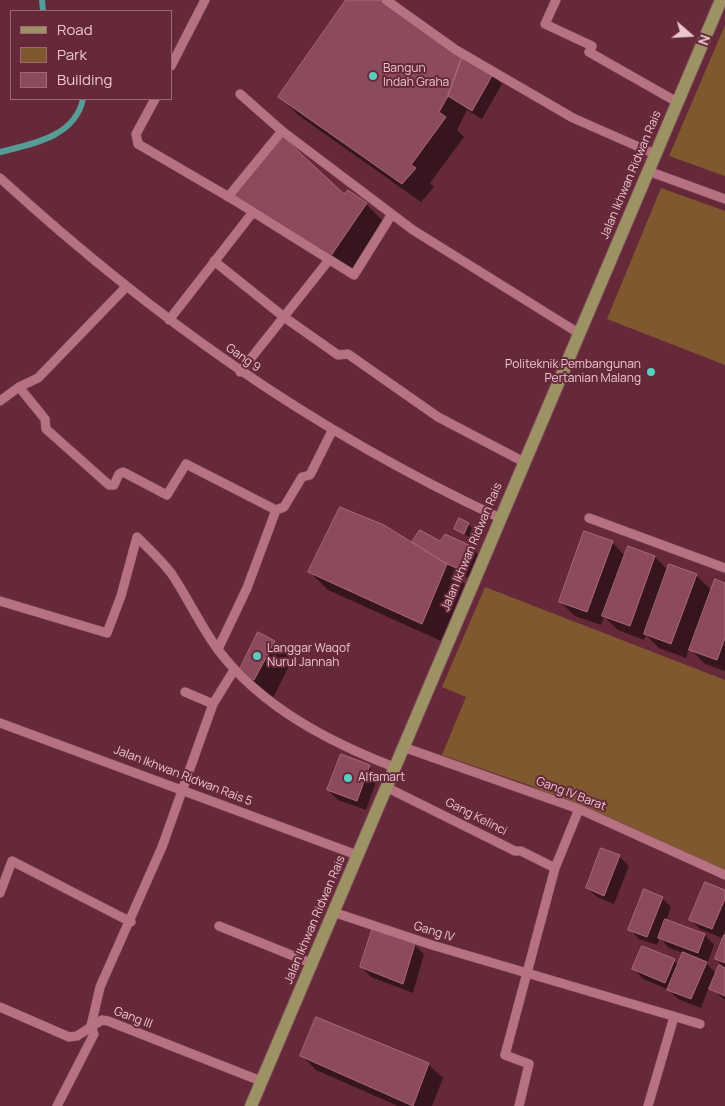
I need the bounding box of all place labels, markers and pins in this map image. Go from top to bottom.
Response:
place label: Bangun Indah Graha [383,62,449,90]
marker: Bangun Indah Graha [367,70,379,82]
place label: Politeknik Pembangunan Pertanian Malang [505,358,641,386]
marker: Politeknik Pembangunan Pertanian Malang [645,366,657,378]
place label: Langgar Waqof Nurul Jannah [267,642,350,670]
marker: Langgar Waqof Nurul Jannah [251,650,263,662]
place label: Alfamart [358,771,405,785]
marker: Alfamart [342,772,354,784]

